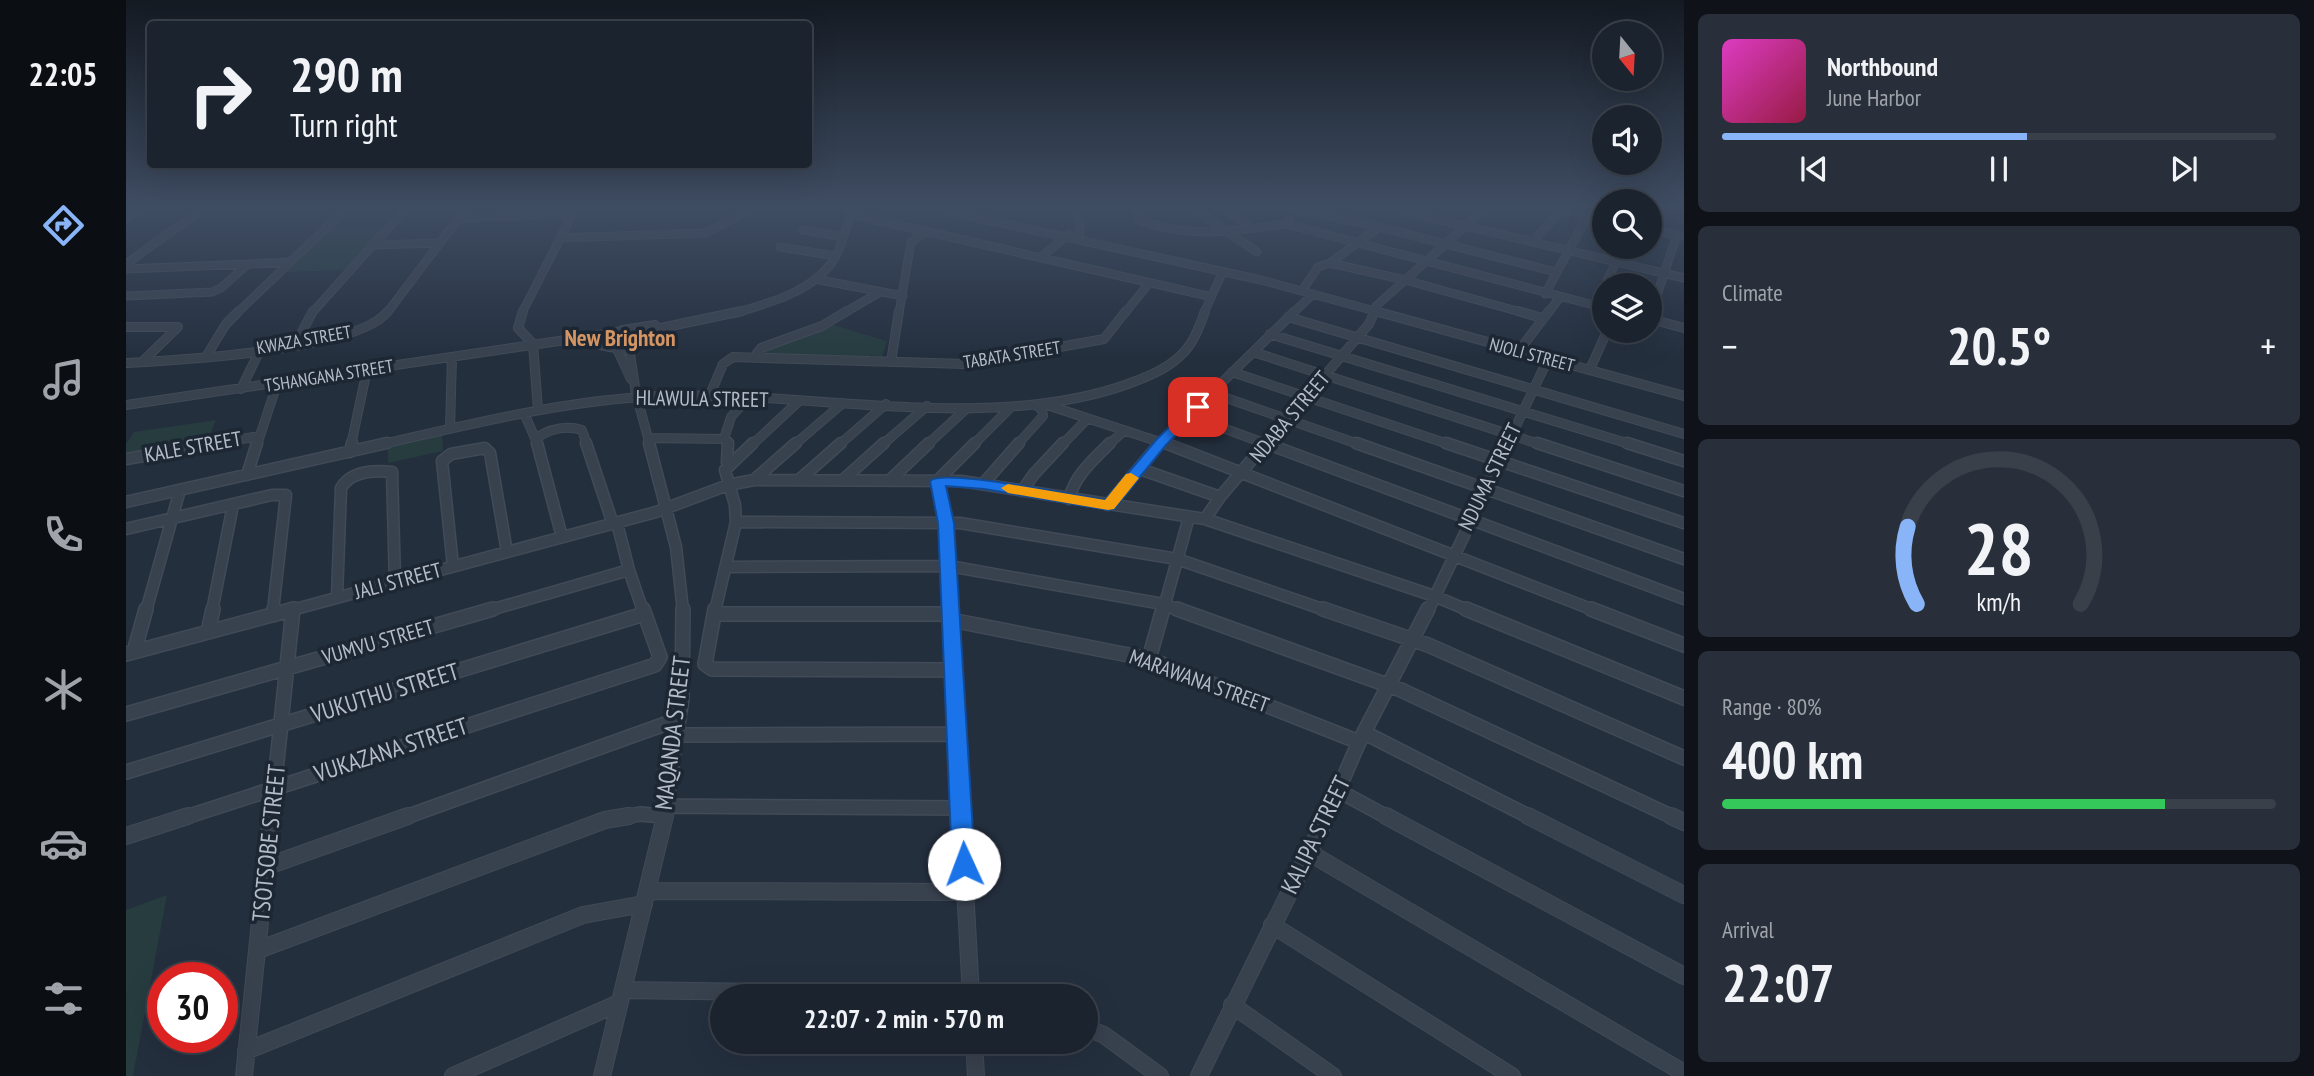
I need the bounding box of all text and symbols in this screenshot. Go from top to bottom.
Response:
north arrow [1592,21,1662,91]
map controls [1592,21,1662,343]
text: 290 m [290,42,403,106]
icon: right [175,49,266,140]
text: Northbound [1827,50,1938,83]
text: 22:05 [28,53,98,95]
text: June Harbor [1827,83,1921,112]
text: Turn right [290,104,398,146]
button: sound [1592,105,1662,175]
icon: previous [1795,150,1833,188]
icon: pause [1980,150,2018,188]
icon: next [2165,150,2203,188]
button: search [1592,189,1662,259]
icon: directions [39,201,88,250]
button: layers [1592,273,1662,343]
text: Climate [1722,278,1783,307]
text: 20.5° [1947,312,2051,379]
street label: KWAZA STREET [255,320,353,359]
text: − [1722,321,1738,370]
text: + [2260,321,2276,370]
district label: New Brighton [564,323,676,352]
street label: NJOLI STREET [1487,332,1577,377]
street label: TABATA STREET [962,335,1062,374]
street label: TSHANGANA STREET [263,354,395,397]
icon: music [39,355,88,404]
street label: NDABA STREET [1244,365,1336,468]
pin [1168,377,1228,437]
street label: HLAWULA STREET [635,384,769,413]
icon: arrive [1179,388,1217,426]
street label: NDUMA STREET [1452,418,1527,535]
street label: KALE STREET [142,425,244,468]
text: 28 [1964,500,2034,594]
icon: phone [39,510,88,559]
street label: JALI STREET [350,556,445,605]
text: km/h [1977,586,2021,618]
street label: VUMVU STREET [318,613,437,671]
street label: MARAWANA STREET [1126,643,1273,719]
street label: MAQANDA STREET [648,654,697,812]
street label: VUKUTHU STREET [306,655,463,730]
icon: climate [39,665,88,714]
text: Range · 80% [1722,692,1822,721]
street label: VUKAZANA STREET [309,710,472,789]
text: 400 km [1722,726,1863,793]
street label: TSOTSOBE STREET [245,762,292,923]
street label: KALIPA STREET [1274,771,1357,899]
icon: car [39,819,88,868]
position arrow [927,827,1001,901]
text: Arrival [1722,915,1774,944]
text: 22:07 [1722,949,1834,1016]
speed limit sign: 30 [147,962,238,1053]
icon: filters [39,974,88,1023]
text: 22:07 · 2 min · 570 m [804,1002,1004,1035]

